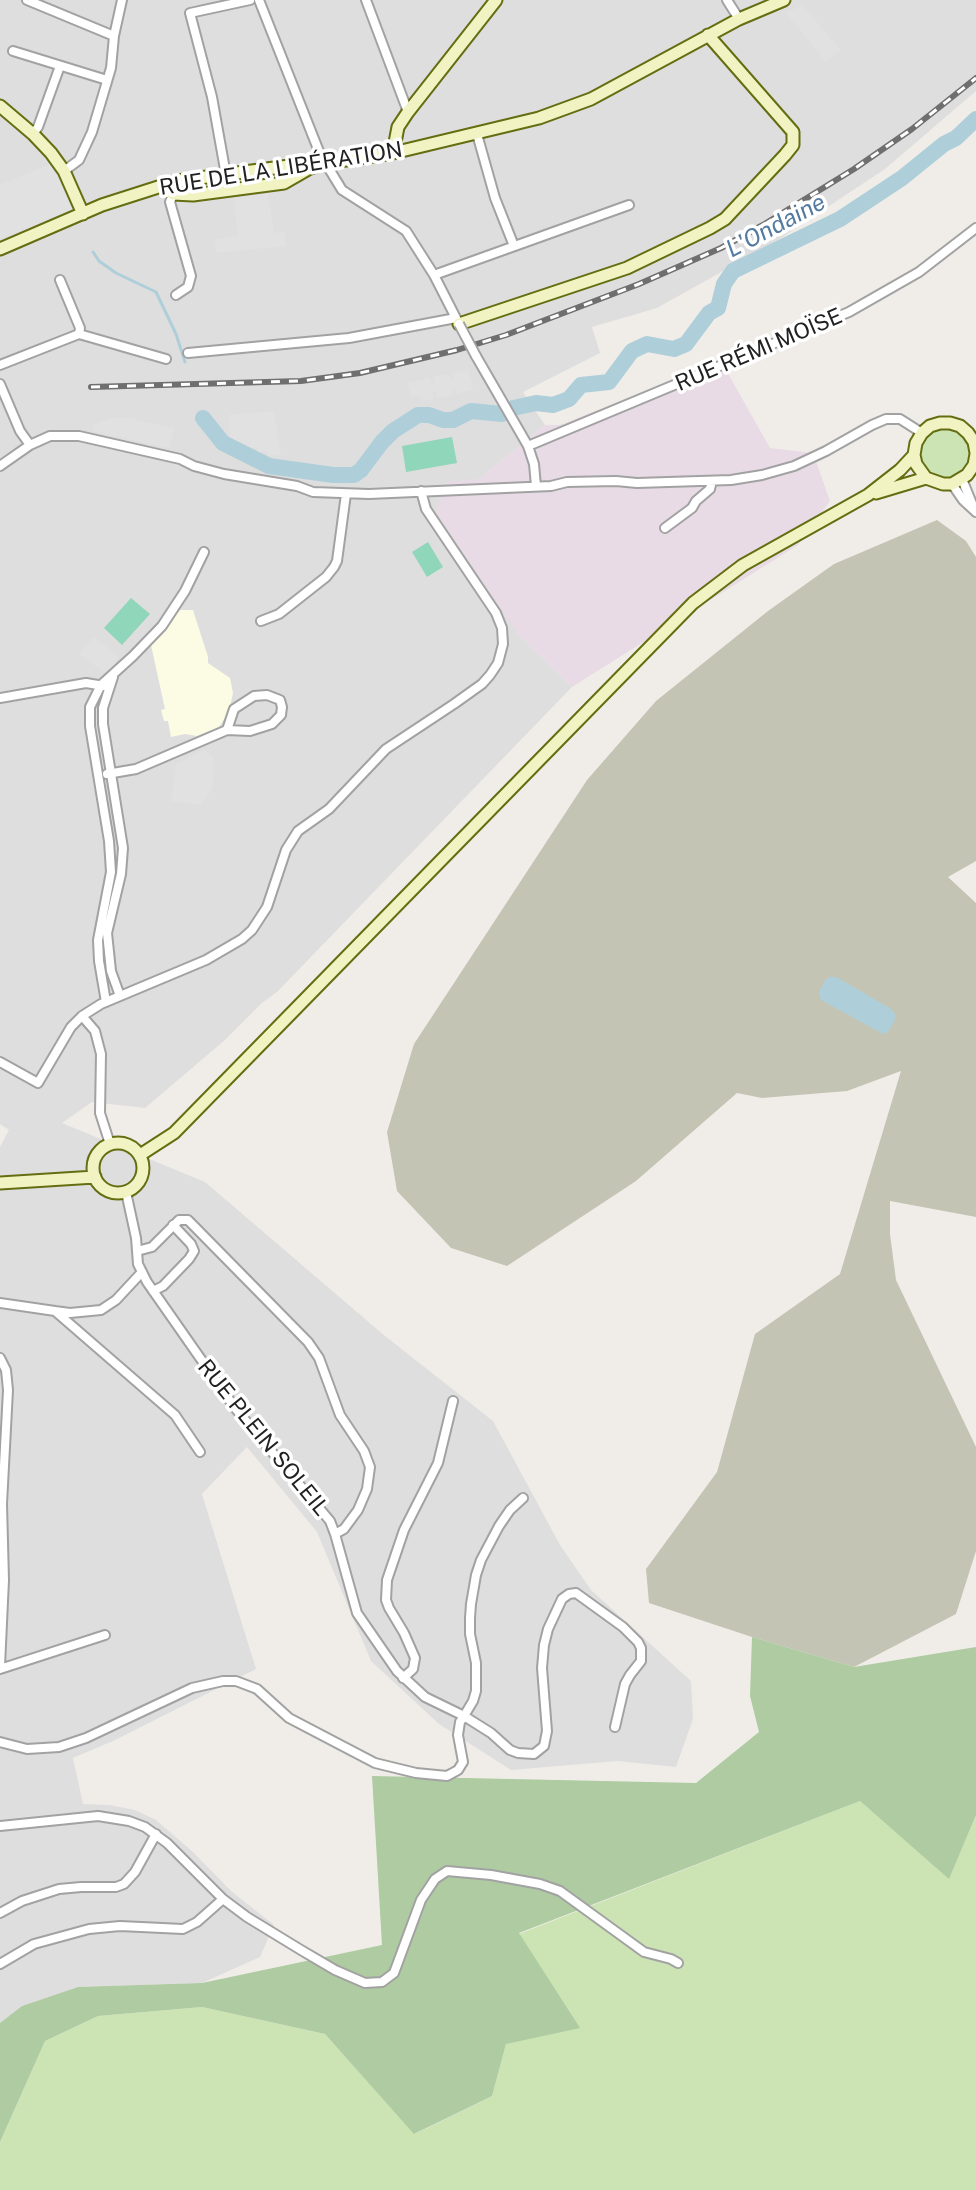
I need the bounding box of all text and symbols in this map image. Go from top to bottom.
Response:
street label: RUE DE LA LIBÉRATION [158,137,404,201]
water label: L'Ondaine [721,188,831,264]
street label: RUE RÉMI MOÏSE [672,303,846,397]
street label: RUE PLEIN SOLEIL [192,1354,334,1522]

